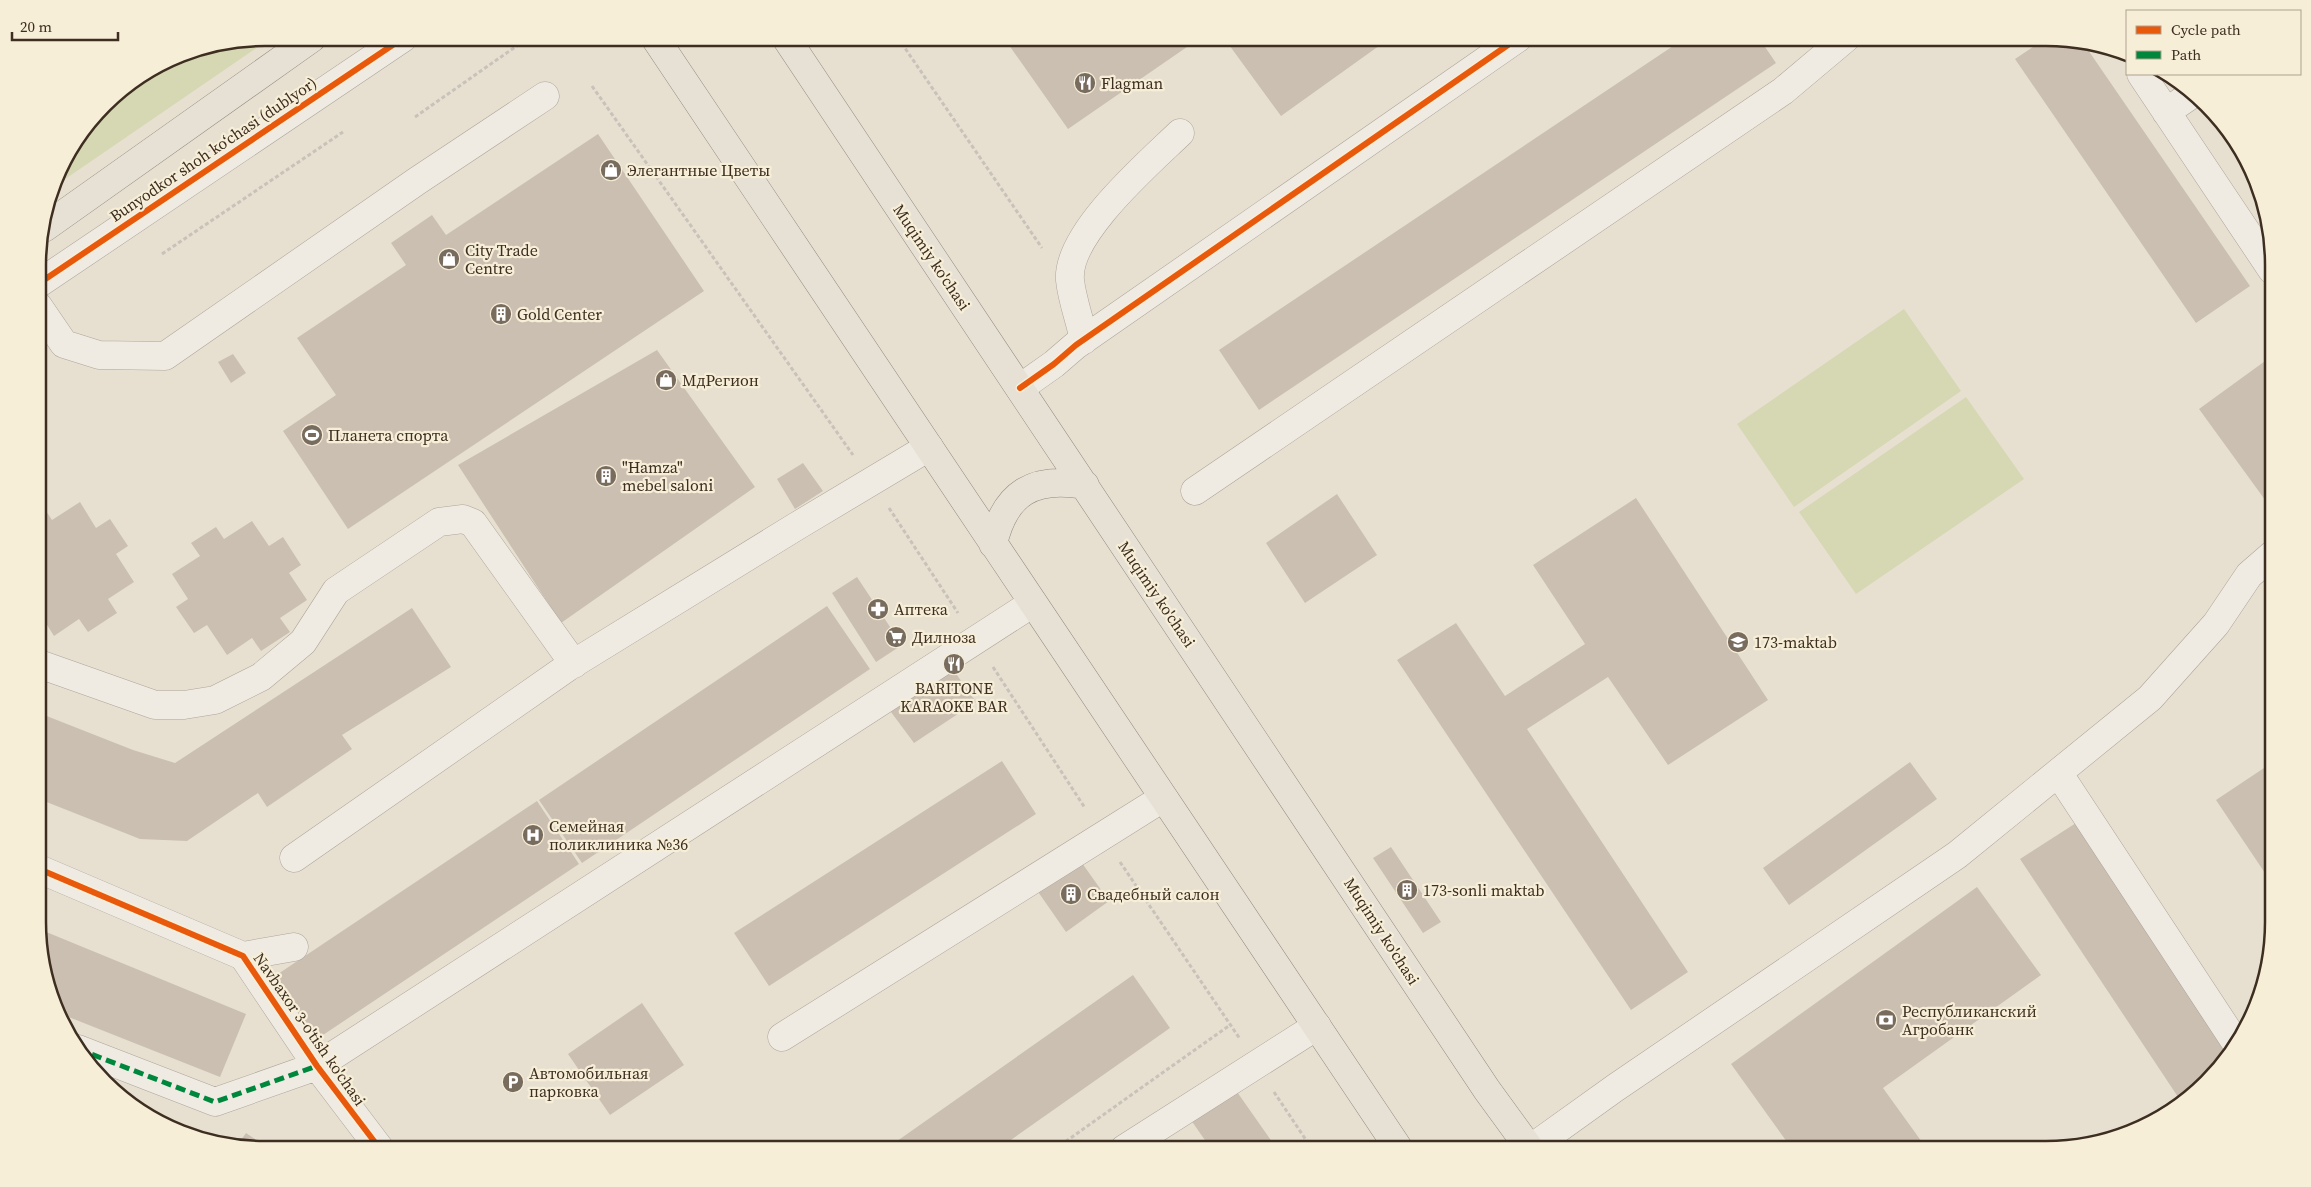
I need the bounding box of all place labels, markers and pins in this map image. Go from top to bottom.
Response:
restaurant icon: Flagman [1073,71,1097,95]
place label: Flagman [1101,72,1164,94]
shop icon: Элегантные Цветы [599,158,623,182]
place label: Элегантные Цветы [627,159,770,181]
place label: City Trade Centre [465,239,538,279]
shop icon: City Trade Centre [437,247,461,271]
building icon: Gold Center [489,302,513,326]
place label: Gold Center [517,303,602,325]
shop icon: МдРегион [654,368,678,392]
place label: МдРегион [682,369,759,391]
sports icon: Планета спорта [300,423,324,447]
place label: Планета спорта [328,424,449,446]
place label: "Hamza" mebel saloni [622,456,713,496]
building icon: "Hamza" mebel saloni [594,464,618,488]
pharmacy icon: Аптека [866,597,890,621]
place label: Аптека [894,598,949,620]
supermarket icon: Дилноза [884,625,908,649]
place label: Дилноза [912,626,977,648]
school or university icon: 173-maktab [1726,630,1750,654]
place label: 173-maktab [1754,631,1837,653]
restaurant icon: BARITONE KARAOKE BAR [942,652,966,676]
place label: BARITONE KARAOKE BAR [900,677,1008,717]
place label: Семейная поликлиника №36 [549,815,688,855]
hospital icon: Семейная поликлиника №36 [521,823,545,847]
building icon: 173-sonli maktab [1395,878,1419,902]
place label: 173-sonli maktab [1423,879,1545,901]
building icon: Свадебный салон [1059,882,1083,906]
place label: Свадебный салон [1087,883,1220,905]
place label: Республиканский Агробанк [1902,1000,2037,1040]
bank icon: Республиканский Агробанк [1874,1008,1898,1032]
place label: Автомобильная парковка [529,1062,649,1102]
parking icon: Автомобильная парковка [501,1070,525,1094]

